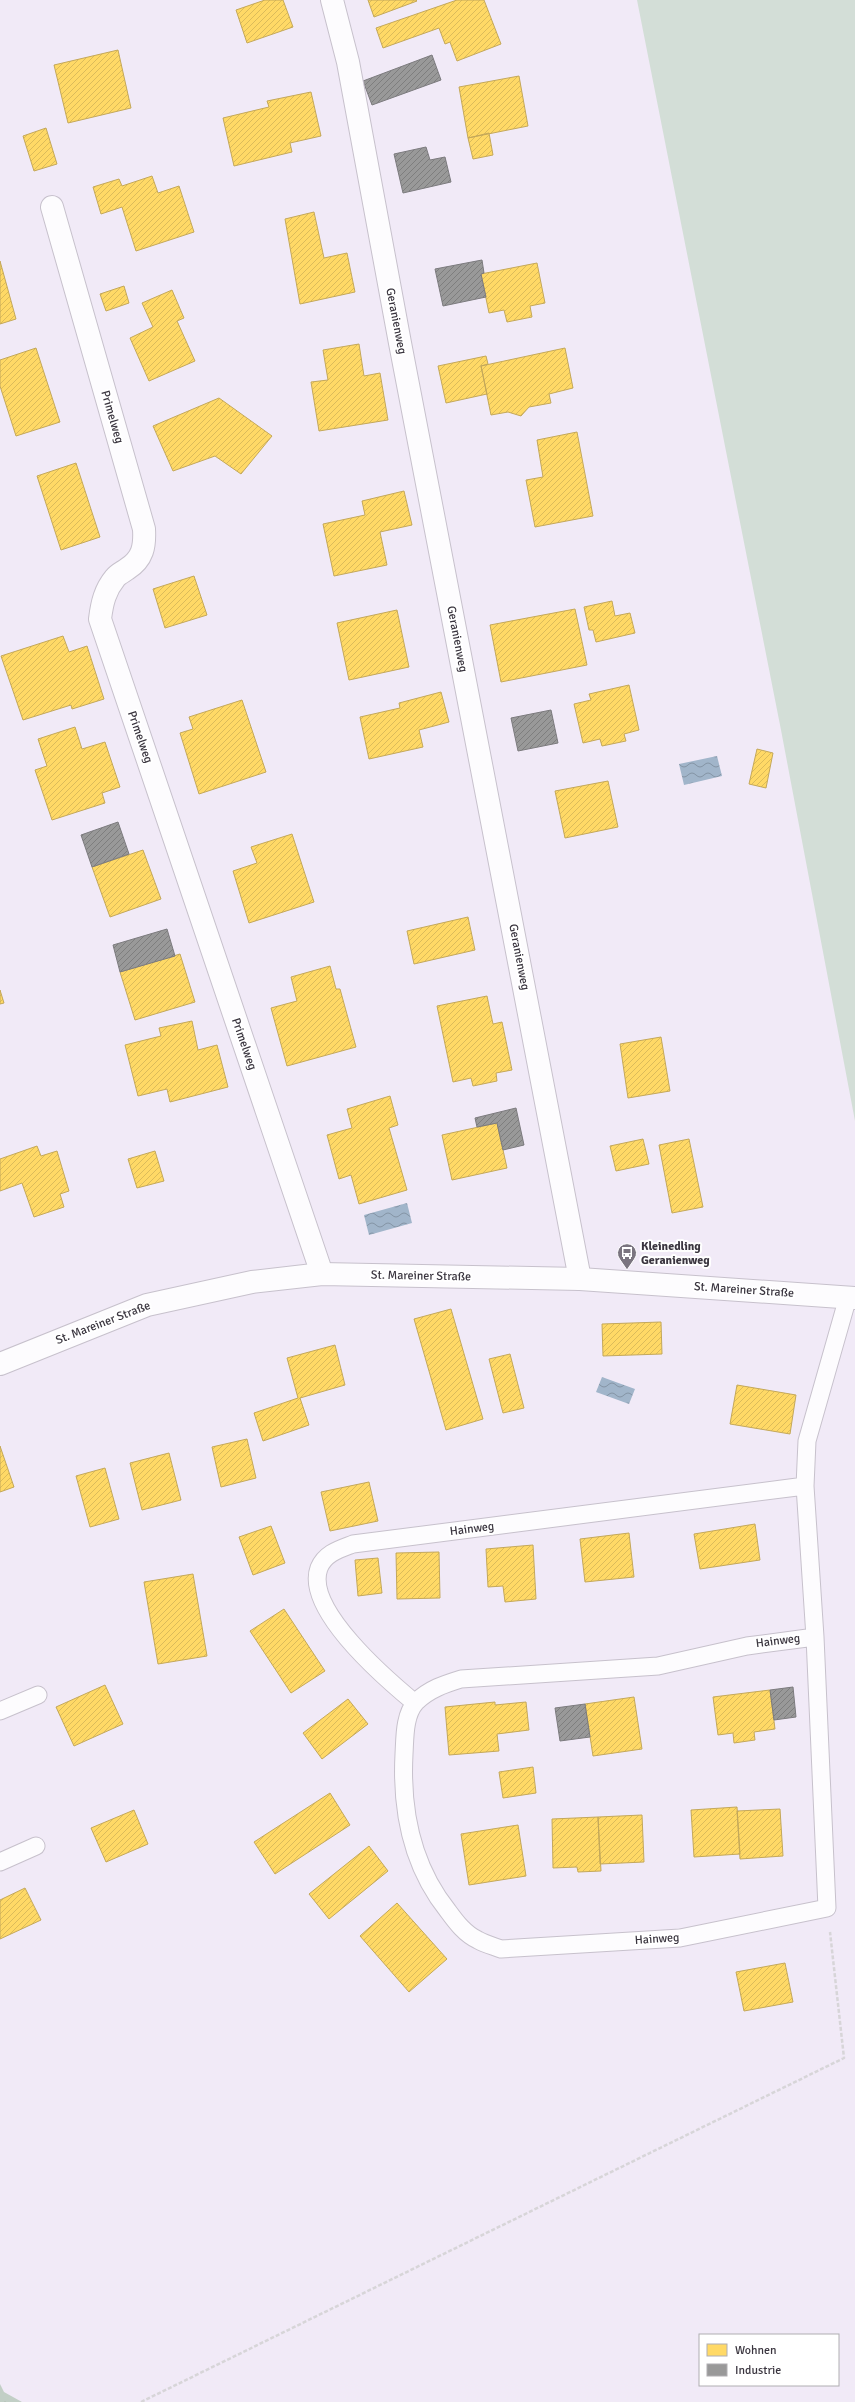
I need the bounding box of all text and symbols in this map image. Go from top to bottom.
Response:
street label: Geranienweg [382,287,410,355]
street label: Primelweg [97,389,127,445]
street label: Geranienweg [443,605,471,673]
street label: Primelweg [124,709,156,765]
street label: Geranienweg [505,923,533,991]
street label: Primelweg [228,1016,260,1072]
place label: Kleinedling Geranienweg [641,1239,710,1268]
bus stop icon: Kleinedling Geranienweg [616,1242,638,1270]
street label: St. Mareiner Straße [371,1268,471,1284]
street label: St. Mareiner Straße [693,1279,795,1301]
street label: St. Mareiner Straße [53,1298,153,1348]
street label: Hainweg [449,1519,495,1539]
street label: Hainweg [755,1631,801,1651]
street label: Hainweg [634,1930,680,1948]
legend [699,2334,839,2386]
text: Wohnen [735,2343,777,2358]
text: Industrie [735,2363,781,2378]

